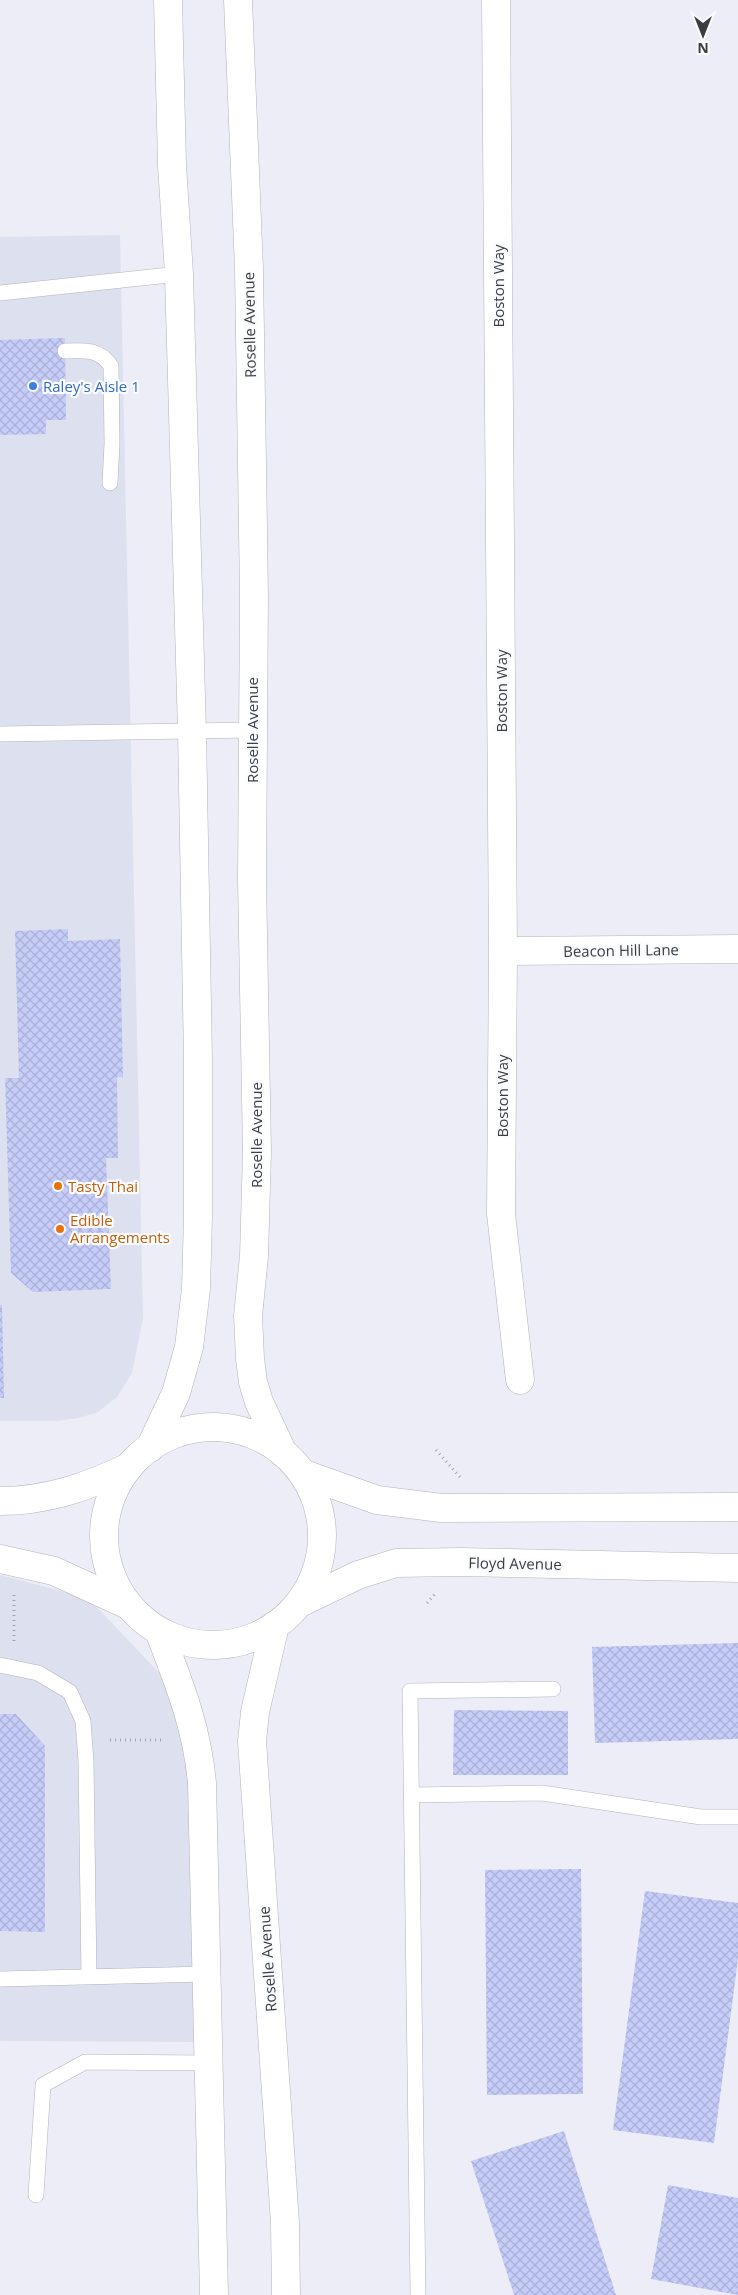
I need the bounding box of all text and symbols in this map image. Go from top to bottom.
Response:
north arrow [678,10,728,60]
text: N [697,39,709,58]
street label: Boston Way [488,244,508,328]
street label: Roselle Avenue [238,272,260,378]
place label: Raley's Aisle 1 [43,376,140,396]
marker: Raley's Aisle 1 [27,380,39,392]
street label: Boston Way [491,649,511,733]
street label: Roselle Avenue [242,677,262,783]
street label: Beacon Hill Lane [563,939,679,961]
street label: Boston Way [492,1054,512,1138]
street label: Roselle Avenue [246,1082,266,1188]
place label: Tasty Thai [68,1176,138,1196]
marker: Tasty Thai [52,1180,64,1192]
place label: Edible Arrangements [70,1210,170,1247]
marker: Edible Arrangements [54,1223,66,1235]
street label: Floyd Avenue [468,1552,562,1574]
street label: Roselle Avenue [253,1905,281,2013]

